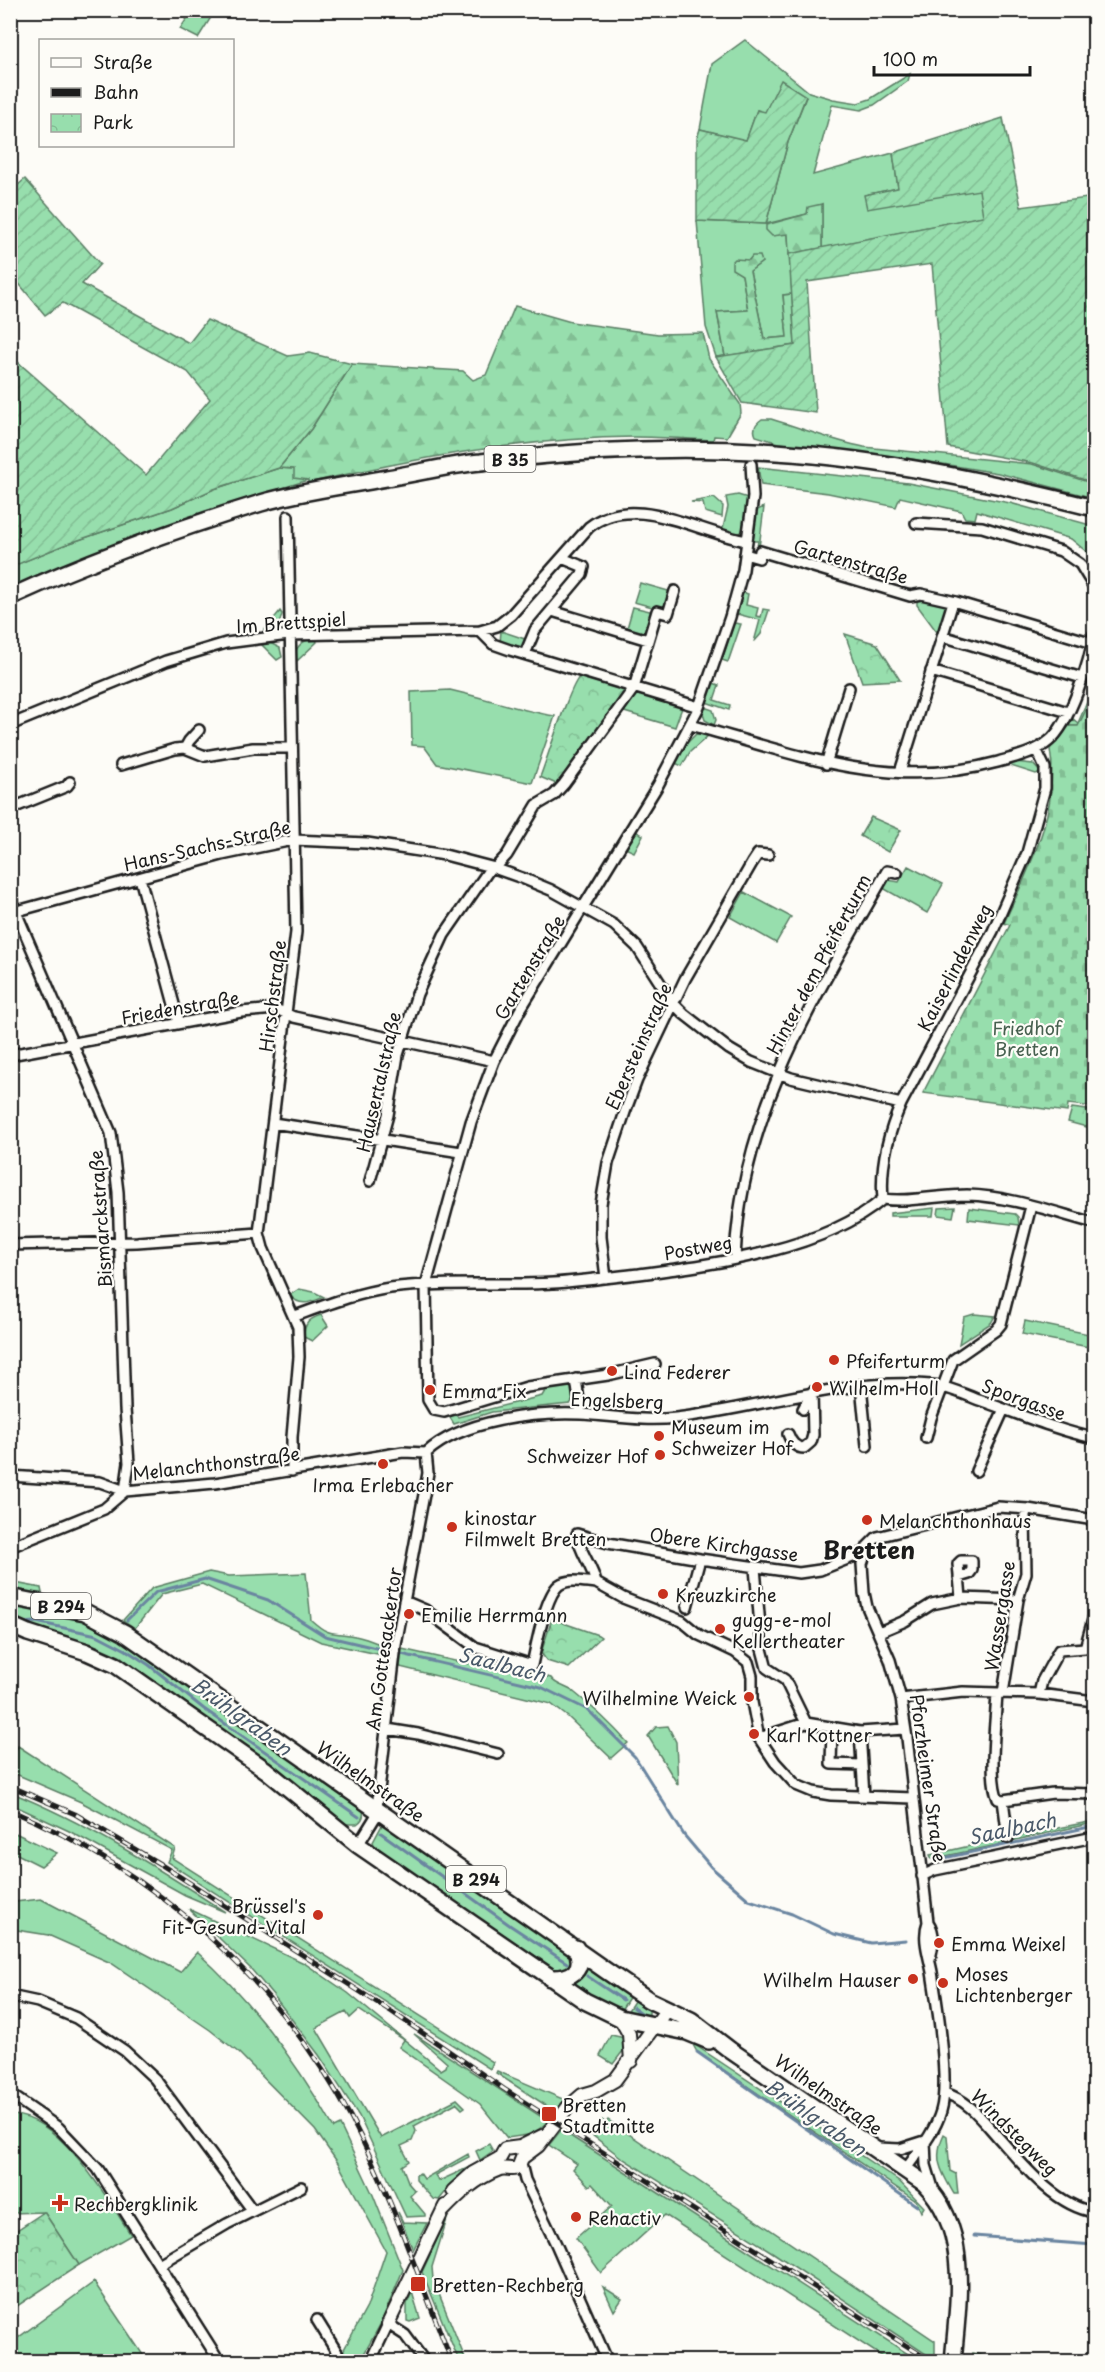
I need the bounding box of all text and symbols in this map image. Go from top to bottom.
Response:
legend [39,39,234,147]
scale bar [874,39,1030,77]
text: 100 m [883,45,938,72]
text: Straße [93,48,153,75]
text: Bahn [93,78,139,105]
text: Park [93,108,133,135]
road number: B 35 [484,446,536,472]
street label: Gartenstraße [791,532,911,590]
street label: Im Brettspiel [235,605,347,639]
street label: Hans-Sachs-Straße [121,813,293,877]
street label: Hinter dem Pfeiferturm [759,869,877,1059]
street label: Kaiserlindenweg [910,898,998,1036]
street label: Gartenstraße [487,909,571,1025]
street label: Hirschstraße [252,939,292,1053]
street label: Ebersteinstraße [598,978,678,1114]
street label: Friedenstraße [119,983,241,1031]
street label: Hausertalstraße [349,1009,407,1155]
park label: Friedhof Bretten [992,1014,1064,1062]
street label: Bismarckstraße [82,1149,118,1289]
street label: Postweg [662,1228,734,1266]
place label: Pfeiferturm [846,1347,945,1374]
marker: Pfeiferturm [827,1353,841,1367]
place label: Lina Federer [624,1358,731,1385]
marker: Lina Federer [605,1364,619,1378]
street label: Sporgasse [978,1371,1070,1427]
place label: Wilhelm Holl [829,1374,939,1401]
place label: Emma Fix [442,1377,527,1404]
marker: Wilhelm Holl [810,1380,824,1394]
marker: Emma Fix [423,1383,437,1397]
street label: Engelsberg [570,1385,664,1415]
place label: Museum im Schweizer Hof [671,1413,795,1461]
marker: Museum im Schweizer Hof [652,1429,666,1443]
street label: Melanchthonstraße [131,1439,301,1487]
place label: Schweizer Hof [526,1442,650,1469]
marker: Schweizer Hof [653,1448,667,1462]
marker: Irma Erlebacher [376,1457,390,1471]
place label: Irma Erlebacher [313,1471,454,1498]
place label: kinostar Filmwelt Bretten [464,1504,606,1552]
place label: Melanchthonhaus [879,1507,1031,1534]
marker: Melanchthonhaus [860,1513,874,1527]
marker: kinostar Filmwelt Bretten [445,1520,459,1534]
street label: Obere Kirchgasse [648,1520,800,1568]
district label: Bretten [823,1531,915,1567]
street label: Wassergasse [977,1559,1021,1673]
street label: Am Gottesackertor [358,1565,408,1732]
place label: Kreuzkirche [675,1581,777,1608]
marker: Kreuzkirche [656,1587,670,1601]
road number: B 294 [31,1593,91,1619]
place label: Emilie Herrmann [421,1601,567,1628]
place label: gugg-e-mol Kellertheater [732,1606,845,1654]
marker: Emilie Herrmann [402,1607,416,1621]
marker: gugg-e-mol Kellertheater [713,1622,727,1636]
water label: Saalbach [455,1639,549,1689]
water label: Brühlgraben [186,1669,299,1763]
place label: Wilhelmine Weick [583,1684,737,1711]
marker: Wilhelmine Weick [742,1690,756,1704]
street label: Pforzheimer Straße [904,1692,954,1864]
place label: Karl Kottner [766,1721,872,1748]
marker: Karl Kottner [747,1727,761,1741]
street label: Wilhelmstraße [312,1734,430,1828]
water label: Saalbach [966,1804,1059,1852]
road number: B 294 [446,1866,506,1892]
place label: Brüssel's Fit-Gesund-Vital [162,1892,306,1940]
marker: Brüssel's Fit-Gesund-Vital [311,1908,325,1922]
place label: Emma Weixel [951,1930,1066,1957]
marker: Emma Weixel [932,1936,946,1950]
place label: Moses Lichtenberger [955,1960,1073,2008]
place label: Wilhelm Hauser [763,1966,902,1993]
marker: Wilhelm Hauser [906,1972,920,1986]
marker: Moses Lichtenberger [936,1976,950,1990]
street label: Wilhelmstraße [770,2047,888,2141]
water label: Brühlgraben [759,2071,874,2164]
street label: Windstegweg [965,2082,1065,2182]
place label: Bretten Stadtmitte [562,2091,655,2139]
marker: Bretten Stadtmitte [540,2105,558,2123]
place label: Rechbergklinik [74,2190,198,2217]
marker: Rechbergklinik [51,2194,69,2212]
place label: Rehactiv [588,2204,661,2231]
marker: Rehactiv [569,2210,583,2224]
place label: Bretten-Rechberg [432,2271,584,2298]
marker: Bretten-Rechberg [409,2275,427,2293]

